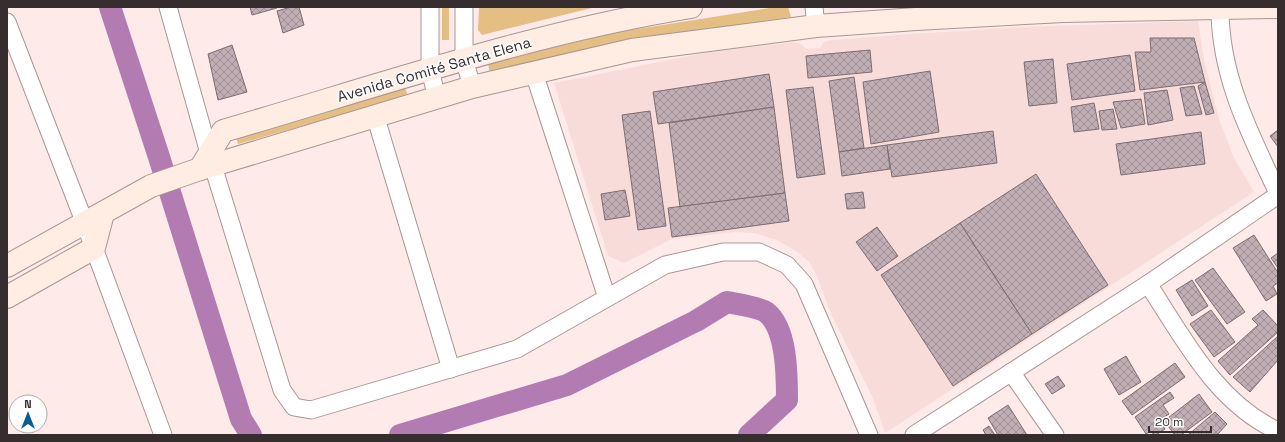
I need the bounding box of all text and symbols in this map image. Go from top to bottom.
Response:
street label: Avenida Comité Santa Elena [335,32,533,106]
north arrow [8,394,48,434]
text: N [24,397,32,411]
scale bar [1149,408,1211,434]
text: 20 m [1155,414,1183,430]

